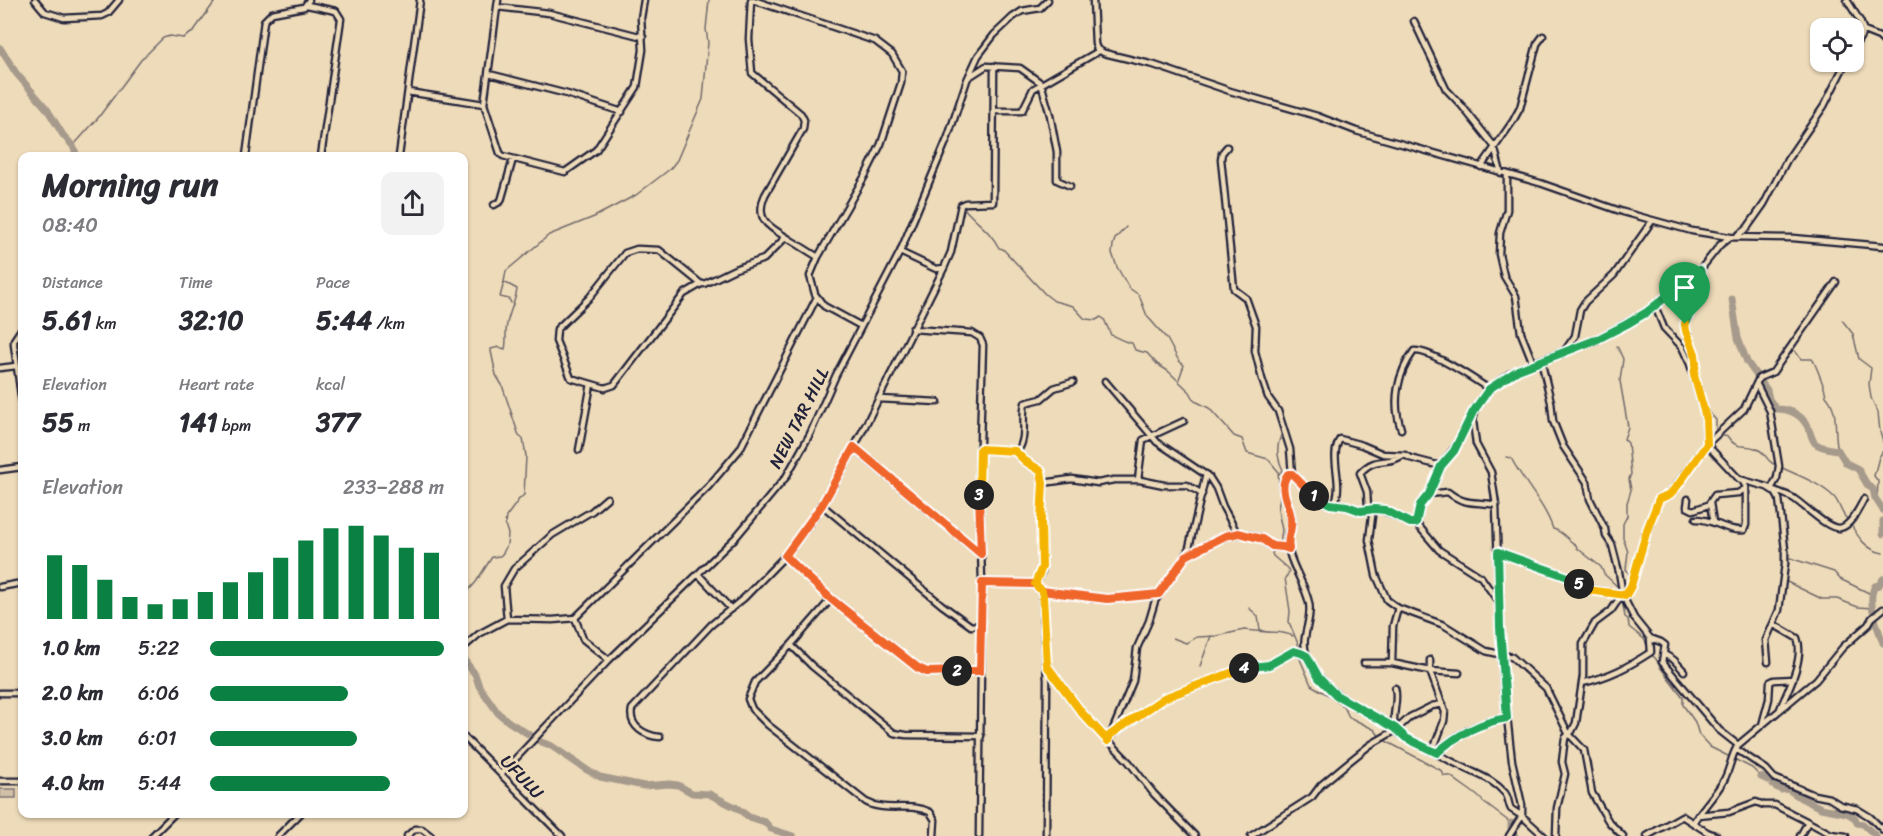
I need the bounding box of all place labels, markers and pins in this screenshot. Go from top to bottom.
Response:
pin [1659,262,1710,324]
pin: 3 [964,480,994,510]
pin: 1 [1299,481,1329,511]
pin: 5 [1564,569,1594,599]
pin: 4 [1229,653,1259,683]
pin: 2 [942,656,972,686]

